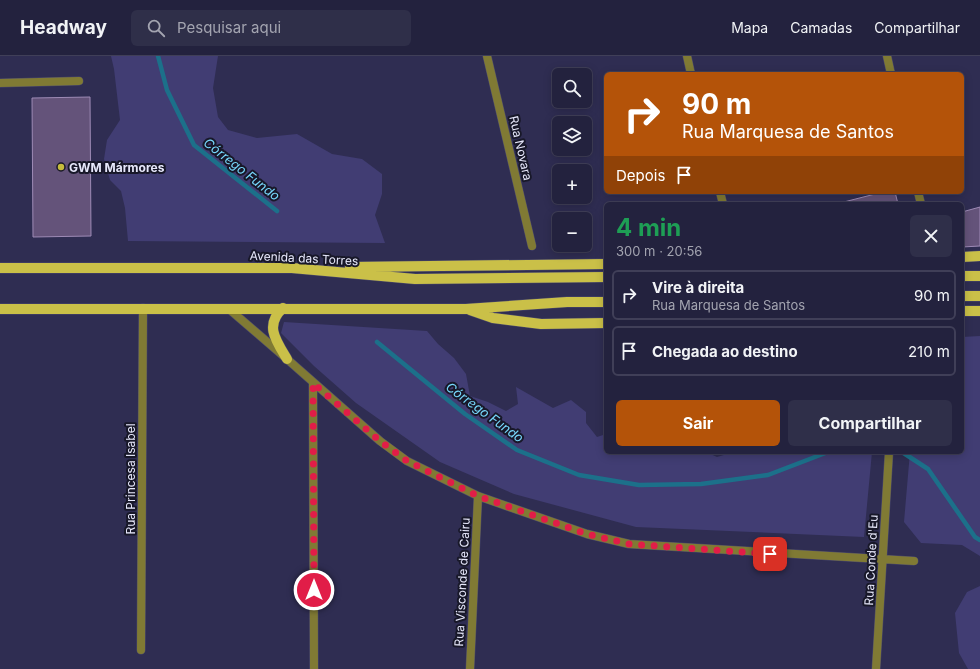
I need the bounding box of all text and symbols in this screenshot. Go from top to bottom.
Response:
search box [131,10,411,46]
text: Headway [20,16,107,39]
icon: search [145,17,167,39]
text: Pesquisar aqui [177,18,281,37]
text: Mapa [731,19,768,36]
text: Camadas [790,19,852,36]
text: Compartilhar [874,19,960,36]
map controls [552,68,592,252]
button: search [552,68,592,108]
text: 90 m [682,87,751,121]
icon: right [616,88,668,140]
street label: Rua Novara [506,114,536,182]
button: layers [552,116,592,156]
text: Rua Marquesa de Santos [682,121,894,142]
water label: Córrego Fundo [201,134,283,204]
place label: GWM Mármores [69,160,165,175]
marker: GWM Mármores [56,162,66,172]
button: + [552,164,592,204]
icon: arrive [673,164,695,186]
text: Depois [616,166,665,185]
button: − [552,212,592,252]
text: 4 min [616,213,681,242]
button: close [910,215,952,257]
text: 300 m · 20:56 [616,243,702,259]
street label: Avenida das Torres [249,248,359,268]
text: Vire à direita [652,278,744,297]
icon: right [618,284,640,306]
text: 90 m [914,286,950,305]
text: Rua Marquesa de Santos [652,297,805,313]
icon: arrive [618,340,640,362]
text: Chegada ao destino [652,342,798,361]
text: 210 m [908,342,950,361]
water label: Córrego Fundo [443,378,527,446]
button: Sair [616,400,780,446]
button: Compartilhar [788,400,952,446]
street label: Rua Princesa Isabel [123,423,138,535]
street label: Rua Conde d'Eu [861,514,881,606]
street label: Rua Visconde de Cairu [451,517,473,647]
pin [753,537,787,571]
icon: arrive [759,543,781,565]
position arrow [293,569,335,611]

